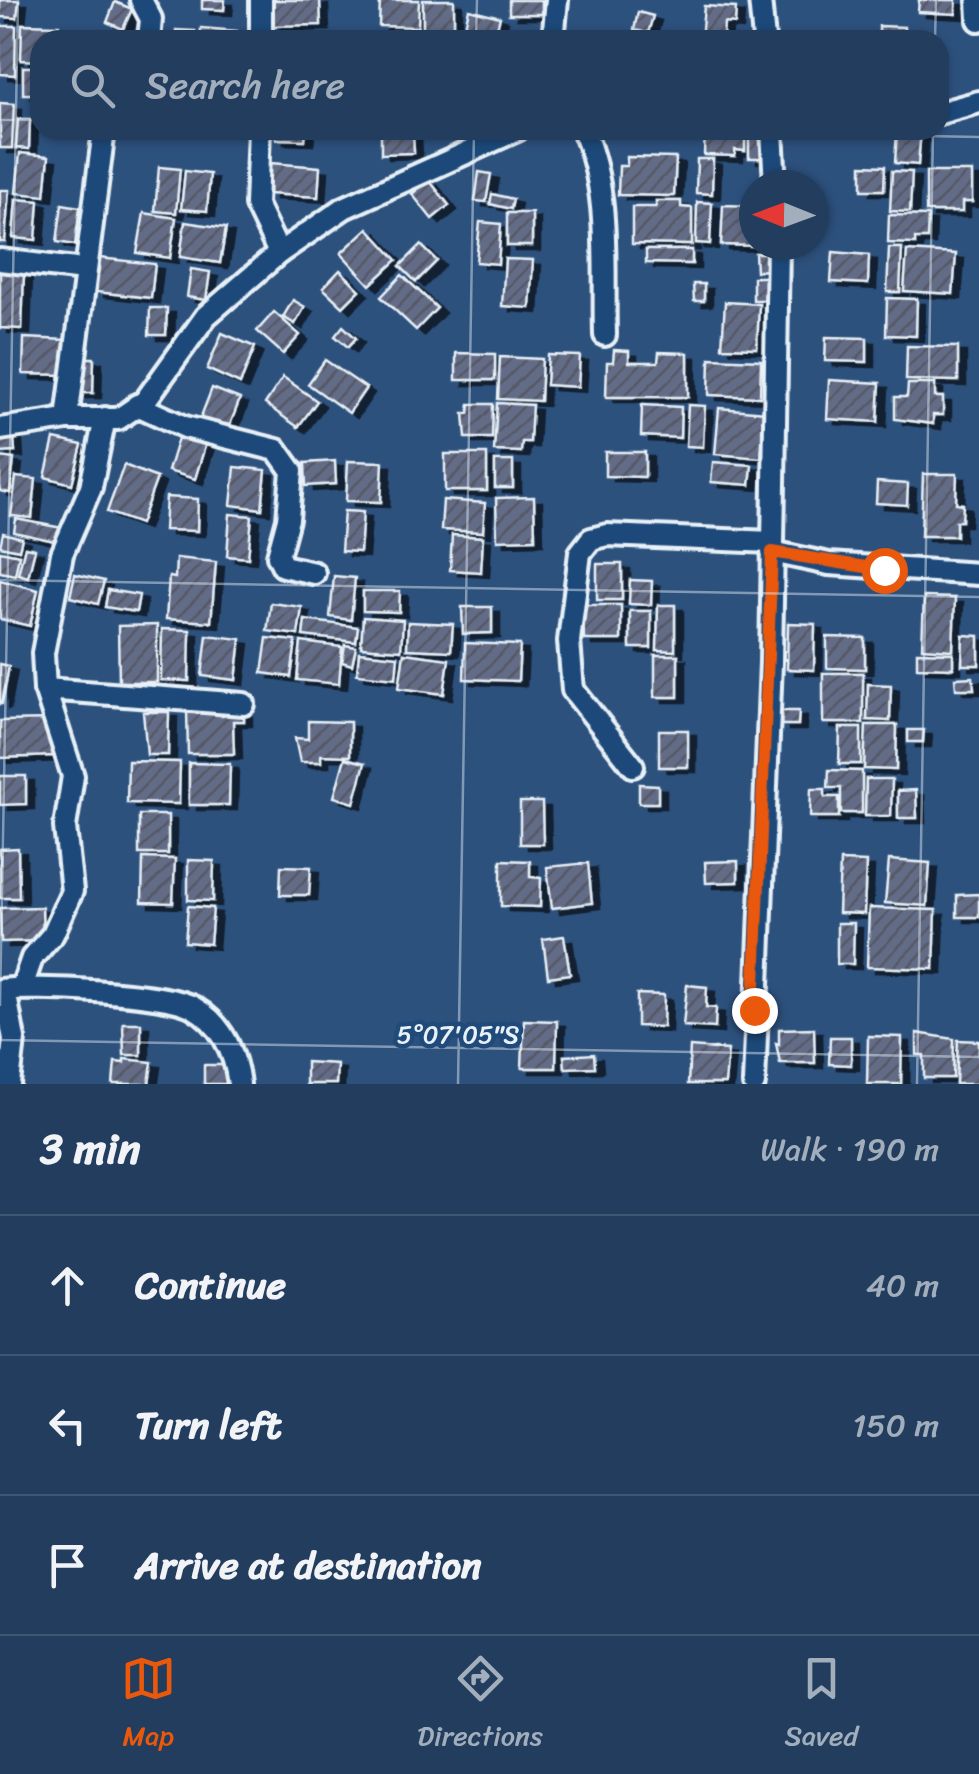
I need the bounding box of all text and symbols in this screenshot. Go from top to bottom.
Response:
search box [30,30,949,140]
text: Search here [145,52,345,119]
icon: search [65,58,120,113]
north arrow [739,170,829,260]
route start [862,548,908,594]
route end [732,988,778,1034]
text: 5°07'05"S [397,1012,520,1057]
text: 3 min [40,1112,140,1186]
text: Walk · 190 m [760,1121,939,1178]
text: Continue [135,1252,286,1319]
text: 40 m [866,1257,939,1314]
icon: ahead [40,1258,95,1313]
text: Turn left [135,1392,281,1459]
text: 150 m [853,1397,939,1454]
icon: left [40,1398,95,1453]
text: Arrive at destination [135,1532,482,1599]
icon: arrive [40,1538,95,1593]
tab: Map [121,1651,176,1760]
tab: Directions [417,1651,543,1760]
tab: Saved [784,1651,858,1760]

